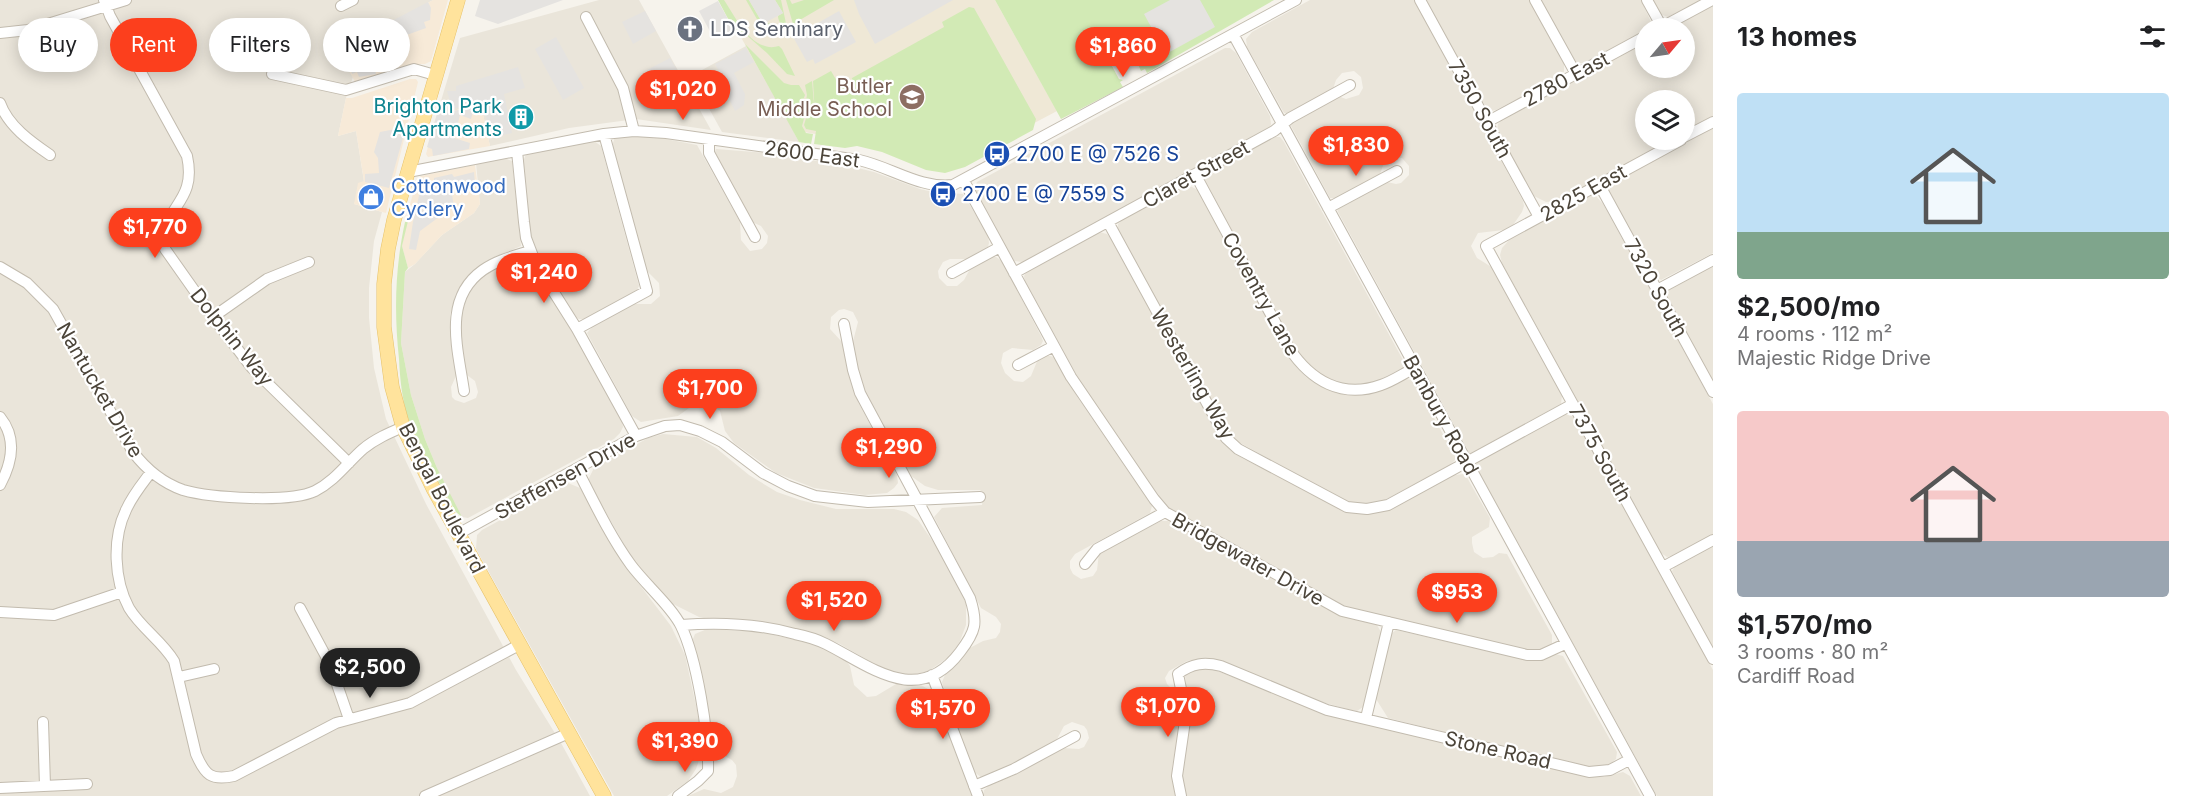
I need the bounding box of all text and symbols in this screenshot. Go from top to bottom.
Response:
church icon: LDS Seminary [675,14,705,44]
place label: LDS Seminary [710,17,843,41]
chip: Buy [18,18,98,72]
chip: Rent [110,18,197,72]
chip: Filters [209,18,311,72]
chip: New [323,18,410,72]
north arrow [1635,18,1695,78]
map controls [1635,18,1695,150]
icon: filters [2136,20,2169,53]
text: 13 homes [1737,21,1857,52]
pin: $1,860 [1074,27,1172,78]
text: $1,860 [1089,34,1157,58]
street label: 2780 East [1519,46,1614,112]
street label: 7350 South [1443,56,1517,162]
pin: $1,020 [634,70,732,121]
place label: Butler Middle School [758,74,892,121]
text: $1,020 [649,77,717,101]
school or university icon: Butler Middle School [897,82,927,112]
button: layers [1635,90,1695,150]
place label: Brighton Park Apartments [374,94,502,141]
building icon: Brighton Park Apartments [506,102,536,132]
pin: $1,830 [1307,126,1405,177]
icon: home [1899,132,2007,240]
text: $1,830 [1322,133,1390,157]
street label: 2600 East [763,135,862,173]
street label: Claret Street [1139,135,1254,213]
bus stop icon: 2700 E @ 7526 S [982,139,1012,169]
place label: 2700 E @ 7526 S [1016,142,1179,166]
street label: 2825 East [1536,159,1631,227]
place label: Cottonwood Cyclery [391,174,506,221]
bus stop icon: 2700 E @ 7559 S [928,179,958,209]
shop icon: Cottonwood Cyclery [356,182,386,212]
place label: 2700 E @ 7559 S [962,182,1125,206]
pin: $1,770 [106,208,204,259]
text: $1,770 [123,215,187,239]
street label: Coventry Lane [1217,228,1305,360]
street label: 7320 South [1619,235,1693,341]
pin: $1,240 [495,253,593,304]
text: $1,240 [510,260,578,284]
street label: Dolphin Way [185,283,279,391]
text: $2,500/mo [1737,291,1880,322]
street label: Westerling Way [1146,304,1240,444]
street label: Nantucket Drive [52,318,148,462]
text: 4 rooms · 112 m² [1737,322,1892,346]
text: Majestic Ridge Drive [1737,346,1931,370]
street label: Banbury Road [1398,351,1484,479]
pin: $1,700 [661,369,759,420]
text: $1,700 [677,376,743,400]
street label: 7375 South [1564,400,1636,506]
street label: Bengal Boulevard [394,419,490,577]
street label: Steffensen Drive [491,427,639,525]
pin: $1,290 [840,428,938,479]
text: $1,290 [855,435,923,459]
icon: home [1899,450,2007,558]
street label: Bridgewater Drive [1168,507,1328,611]
pin: $953 [1421,573,1493,624]
text: $953 [1431,580,1483,604]
pin: $1,520 [785,581,883,632]
text: $1,520 [800,588,868,612]
text: $1,570/mo [1737,609,1872,640]
text: 3 rooms · 80 m² [1737,640,1888,664]
pin: $2,500 [321,648,419,699]
text: $2,500 [334,655,406,679]
text: Cardiff Road [1737,664,1855,688]
pin: $1,070 [1119,687,1217,738]
pin: $1,570 [894,689,992,740]
text: $1,070 [1135,694,1201,718]
text: $1,570 [910,696,976,720]
pin: $1,390 [636,722,734,773]
street label: Stone Road [1442,726,1554,774]
text: $1,390 [651,729,719,753]

